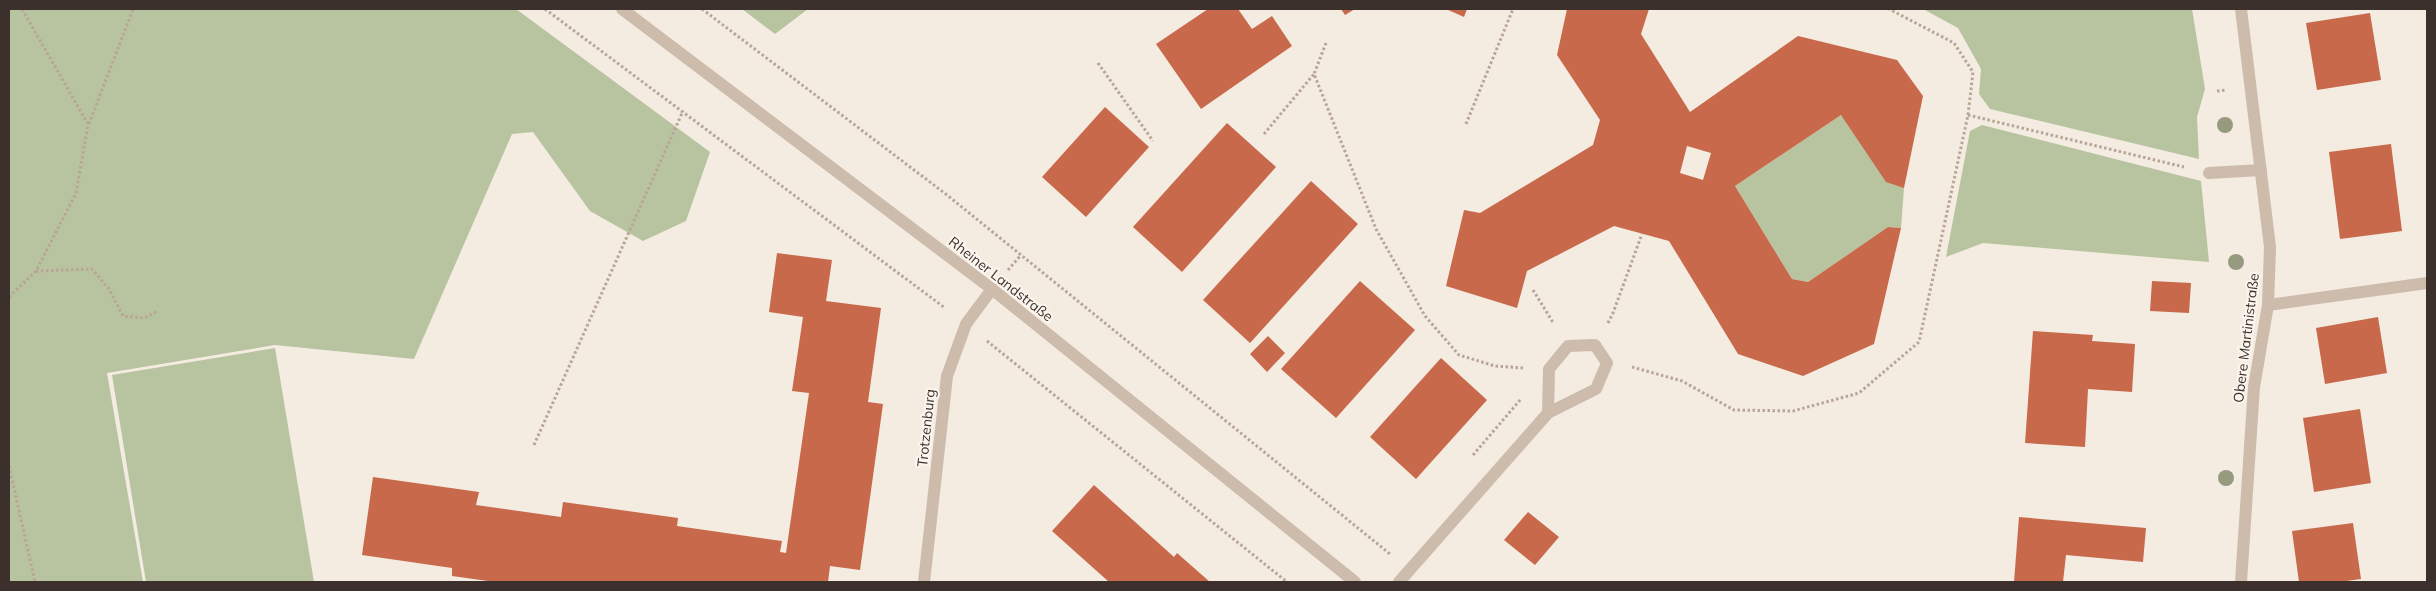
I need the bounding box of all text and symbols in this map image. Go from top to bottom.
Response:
street label: Rheiner Landstraße [945,233,1057,325]
street label: Obere Martinistraße [2229,272,2263,404]
street label: Trotzenburg [913,388,939,468]

